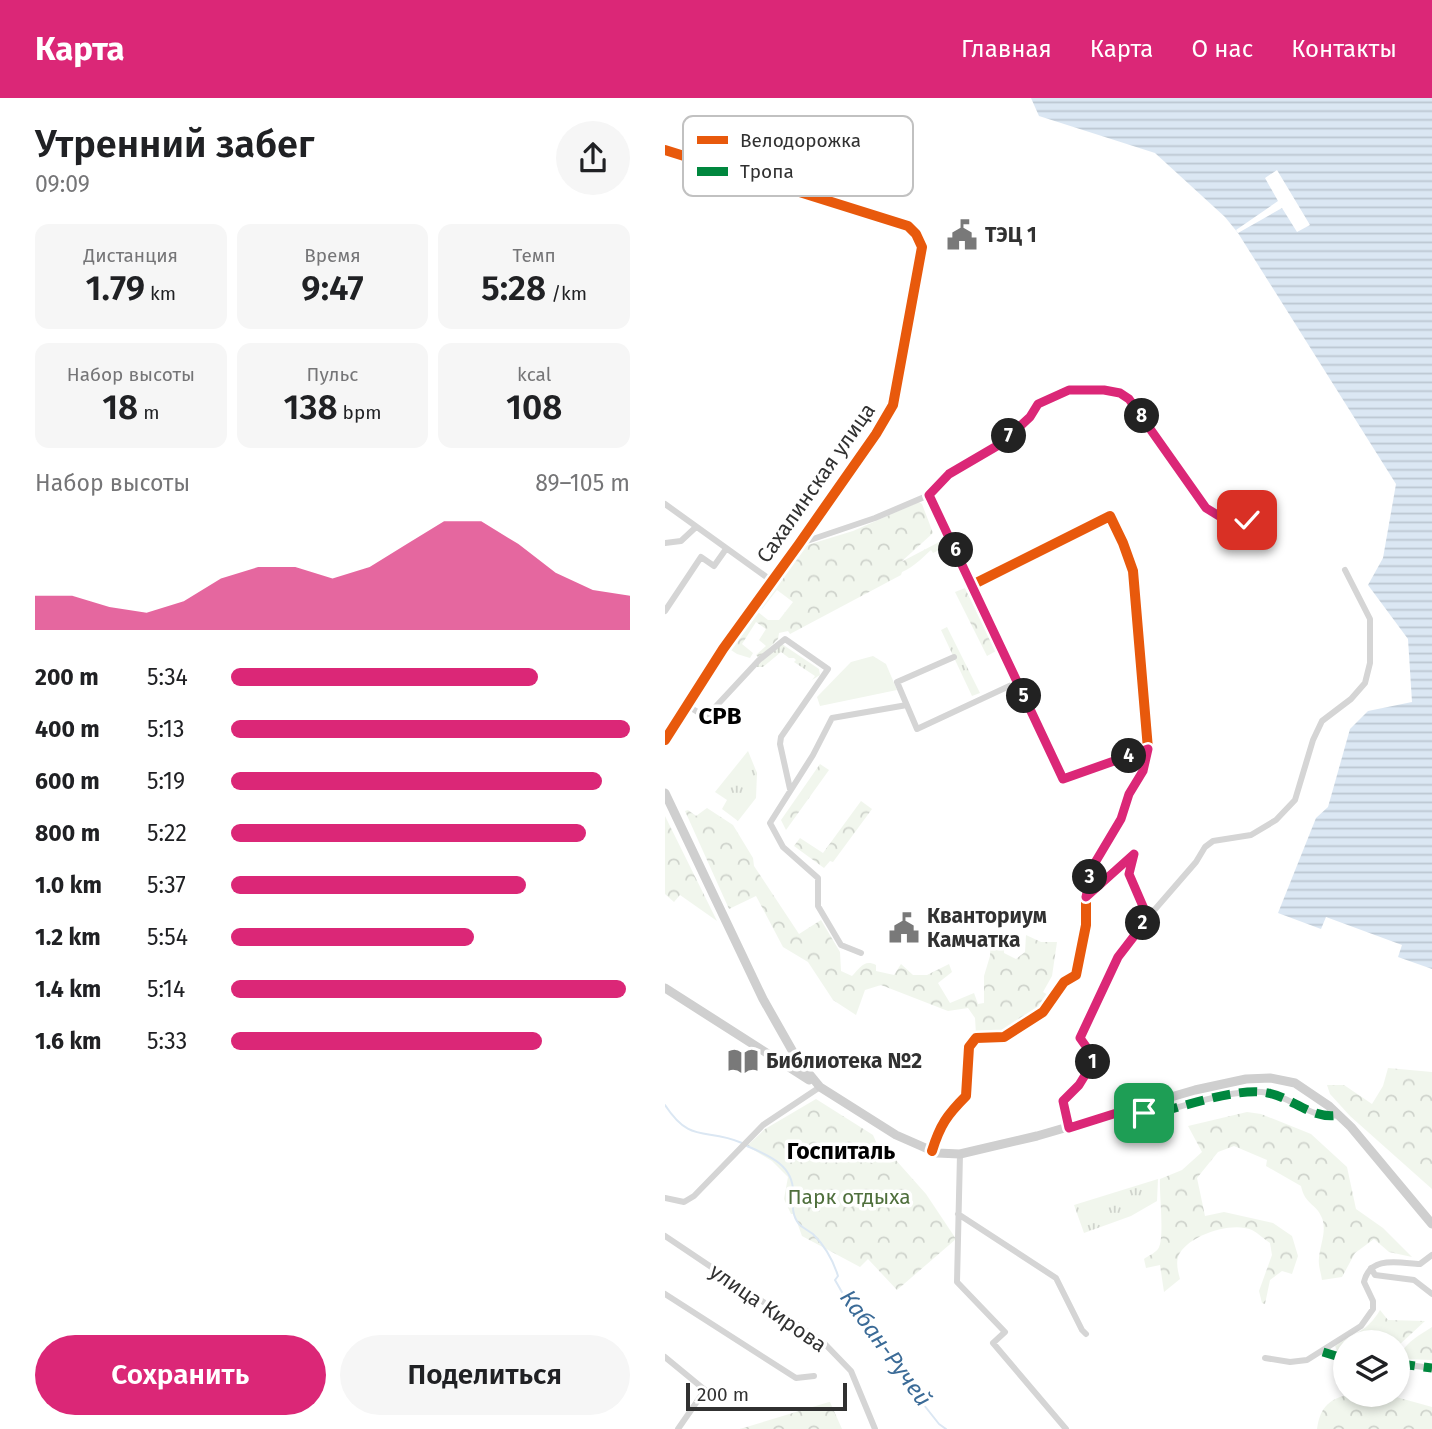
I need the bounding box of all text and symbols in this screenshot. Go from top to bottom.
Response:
text: Карта [35,29,125,69]
text: Главная [961,35,1052,63]
text: Карта [1090,35,1153,63]
text: О нас [1191,35,1253,63]
text: Контакты [1291,35,1397,63]
legend [683,116,913,196]
text: Утренний забег [35,121,314,167]
button: share [556,121,630,195]
text: Велодорожка [740,129,861,152]
text: Тропа [740,160,794,183]
text: 09:09 [35,170,90,198]
public building icon: ТЭЦ 1 [945,218,979,252]
place label: ТЭЦ 1 [985,222,1037,248]
text: Дистанция [84,244,178,267]
text: Время [304,244,361,267]
text: Темп [513,244,556,267]
text: 1.79 [86,267,145,309]
text: 9:47 [301,267,364,309]
text: 5:28 [481,267,546,309]
text: km [145,282,176,305]
text: /km [546,282,587,305]
text: Набор высоты [67,363,195,386]
text: Пульс [307,363,358,386]
text: kcal [517,363,551,386]
text: 18 [102,386,138,428]
text: 138 [284,386,338,428]
text: 108 [506,386,562,428]
street label: Сахалинская улица [751,398,881,568]
pin: 8 [1125,398,1159,434]
text: m [138,401,160,424]
text: bpm [338,401,381,424]
text: 8 [1136,404,1147,427]
pin: 7 [991,418,1027,454]
text: 7 [1004,424,1013,447]
text: Набор высоты [35,469,190,497]
text: 89–105 m [535,469,630,497]
pin [1217,490,1277,550]
icon: check [1228,501,1266,539]
pin: 6 [939,532,973,568]
text: 6 [950,538,961,561]
text: 200 m [35,663,99,691]
text: 5:34 [147,663,188,691]
pin: 5 [1007,678,1041,714]
text: 5 [1018,684,1029,707]
district label: СРВ [698,702,742,730]
text: 400 m [35,715,100,743]
text: 5:13 [147,715,185,743]
pin: 4 [1112,738,1147,774]
text: 4 [1123,744,1134,767]
text: 600 m [35,767,100,795]
text: 5:19 [147,767,185,795]
text: 800 m [35,819,100,847]
text: 5:22 [147,819,187,847]
pin: 3 [1073,860,1107,894]
text: 3 [1085,865,1094,888]
text: 1.0 km [35,871,102,899]
text: 5:37 [147,871,186,899]
place label: Кванториум Камчатка [927,903,1047,953]
pin: 2 [1126,906,1161,940]
public building icon: Кванториум Камчатка [887,911,921,945]
text: 2 [1138,911,1147,934]
text: 1.2 km [35,923,101,951]
text: 5:54 [147,923,188,951]
text: 1.4 km [35,975,101,1003]
text: 5:14 [147,975,185,1003]
text: 1.6 km [35,1027,102,1055]
text: 5:33 [147,1027,187,1055]
library icon: Библиотека №2 [726,1044,760,1078]
pin: 1 [1075,1044,1111,1080]
place label: Библиотека №2 [766,1048,922,1074]
text: 1 [1088,1050,1097,1073]
pin [1114,1083,1174,1143]
icon: arrive [1125,1094,1163,1132]
district label: Госпиталь [787,1137,895,1165]
park label: Парк отдыха [787,1184,911,1210]
street label: улица Кирова [704,1258,832,1358]
water label: Кабан-Ручей [834,1284,938,1412]
map controls [1333,1330,1410,1407]
button: layers [1333,1330,1410,1407]
button: Сохранить [35,1335,326,1415]
button: Поделиться [340,1335,630,1415]
scale bar [686,1380,847,1412]
text: 200 m [697,1383,749,1406]

